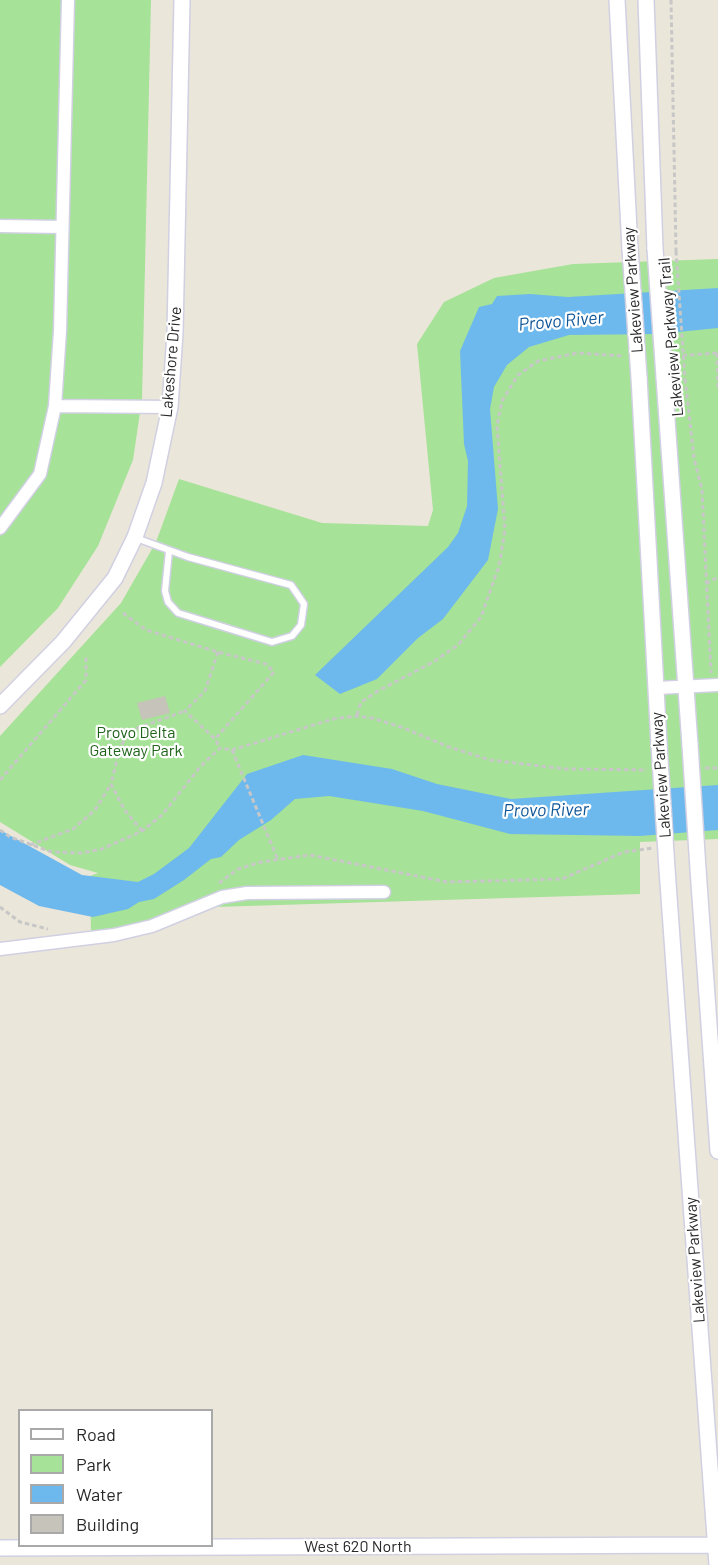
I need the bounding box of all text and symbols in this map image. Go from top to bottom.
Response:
street label: Lakeview Parkway [619,226,647,354]
street label: Lakeview Parkway Trail [654,257,688,417]
street label: Lakeshore Drive [157,306,185,418]
water label: Provo River [517,307,605,335]
street label: Lakeview Parkway [647,711,675,839]
park label: Provo Delta Gateway Park [89,723,183,761]
water label: Provo River [503,798,589,822]
street label: Lakeview Parkway [681,1196,709,1324]
legend [18,1409,213,1547]
text: Road [76,1423,116,1445]
text: Park [76,1453,111,1475]
text: Water [76,1483,123,1505]
text: Building [76,1513,139,1535]
street label: West 620 North [304,1537,412,1557]

